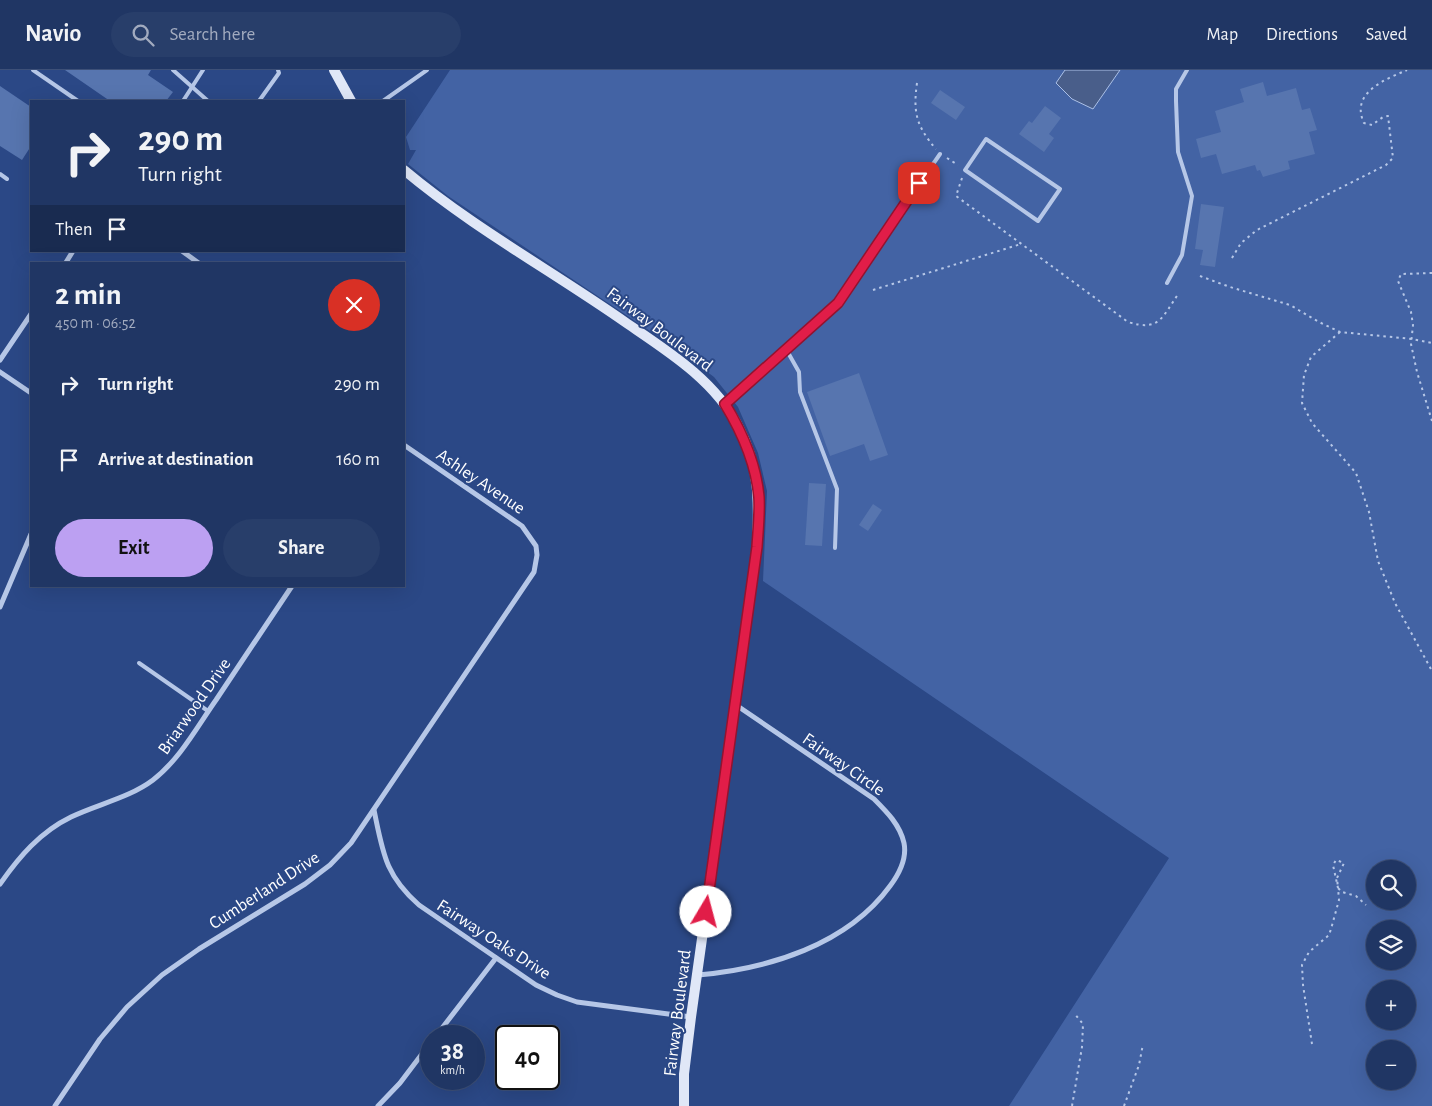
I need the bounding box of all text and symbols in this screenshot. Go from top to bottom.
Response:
search box [111,12,461,57]
icon: search [129,21,157,49]
text: Navio [25,22,81,46]
text: Search here [169,25,255,44]
text: Map [1207,26,1238,44]
text: Directions [1266,26,1338,44]
text: Saved [1366,26,1407,44]
icon: right [55,120,120,185]
text: 290 m [138,122,223,157]
pin [898,162,940,204]
text: Turn right [138,163,222,185]
icon: arrive [905,169,933,197]
icon: arrive [103,215,131,243]
text: Then [55,220,93,239]
button: close [328,279,380,331]
text: 2 min [55,280,122,310]
street label: Fairway Boulevard [603,284,716,375]
text: 450 m · 06:52 [55,315,136,331]
icon: right [55,371,83,399]
text: Turn right [98,375,173,394]
text: 290 m [334,375,380,394]
icon: arrive [55,446,83,474]
street label: Ashley Avenue [433,446,528,518]
text: Arrive at destination [98,450,254,469]
text: 160 m [336,450,380,469]
button: Exit [55,519,213,577]
button: Share [223,519,380,577]
street label: Briarwood Drive [155,655,235,758]
street label: Fairway Circle [799,730,888,800]
street label: Cumberland Drive [206,849,323,933]
map controls [1366,860,1416,1090]
button: search [1366,860,1416,910]
position arrow [679,885,731,937]
street label: Fairway Oaks Drive [433,896,554,983]
button: layers [1366,920,1416,970]
street label: Fairway Boulevard [661,949,695,1077]
button: + [1366,980,1416,1030]
speed limit sign: 40 [495,1025,560,1090]
text: 38 [441,1039,464,1064]
button: − [1366,1040,1416,1090]
text: km/h [440,1064,465,1076]

